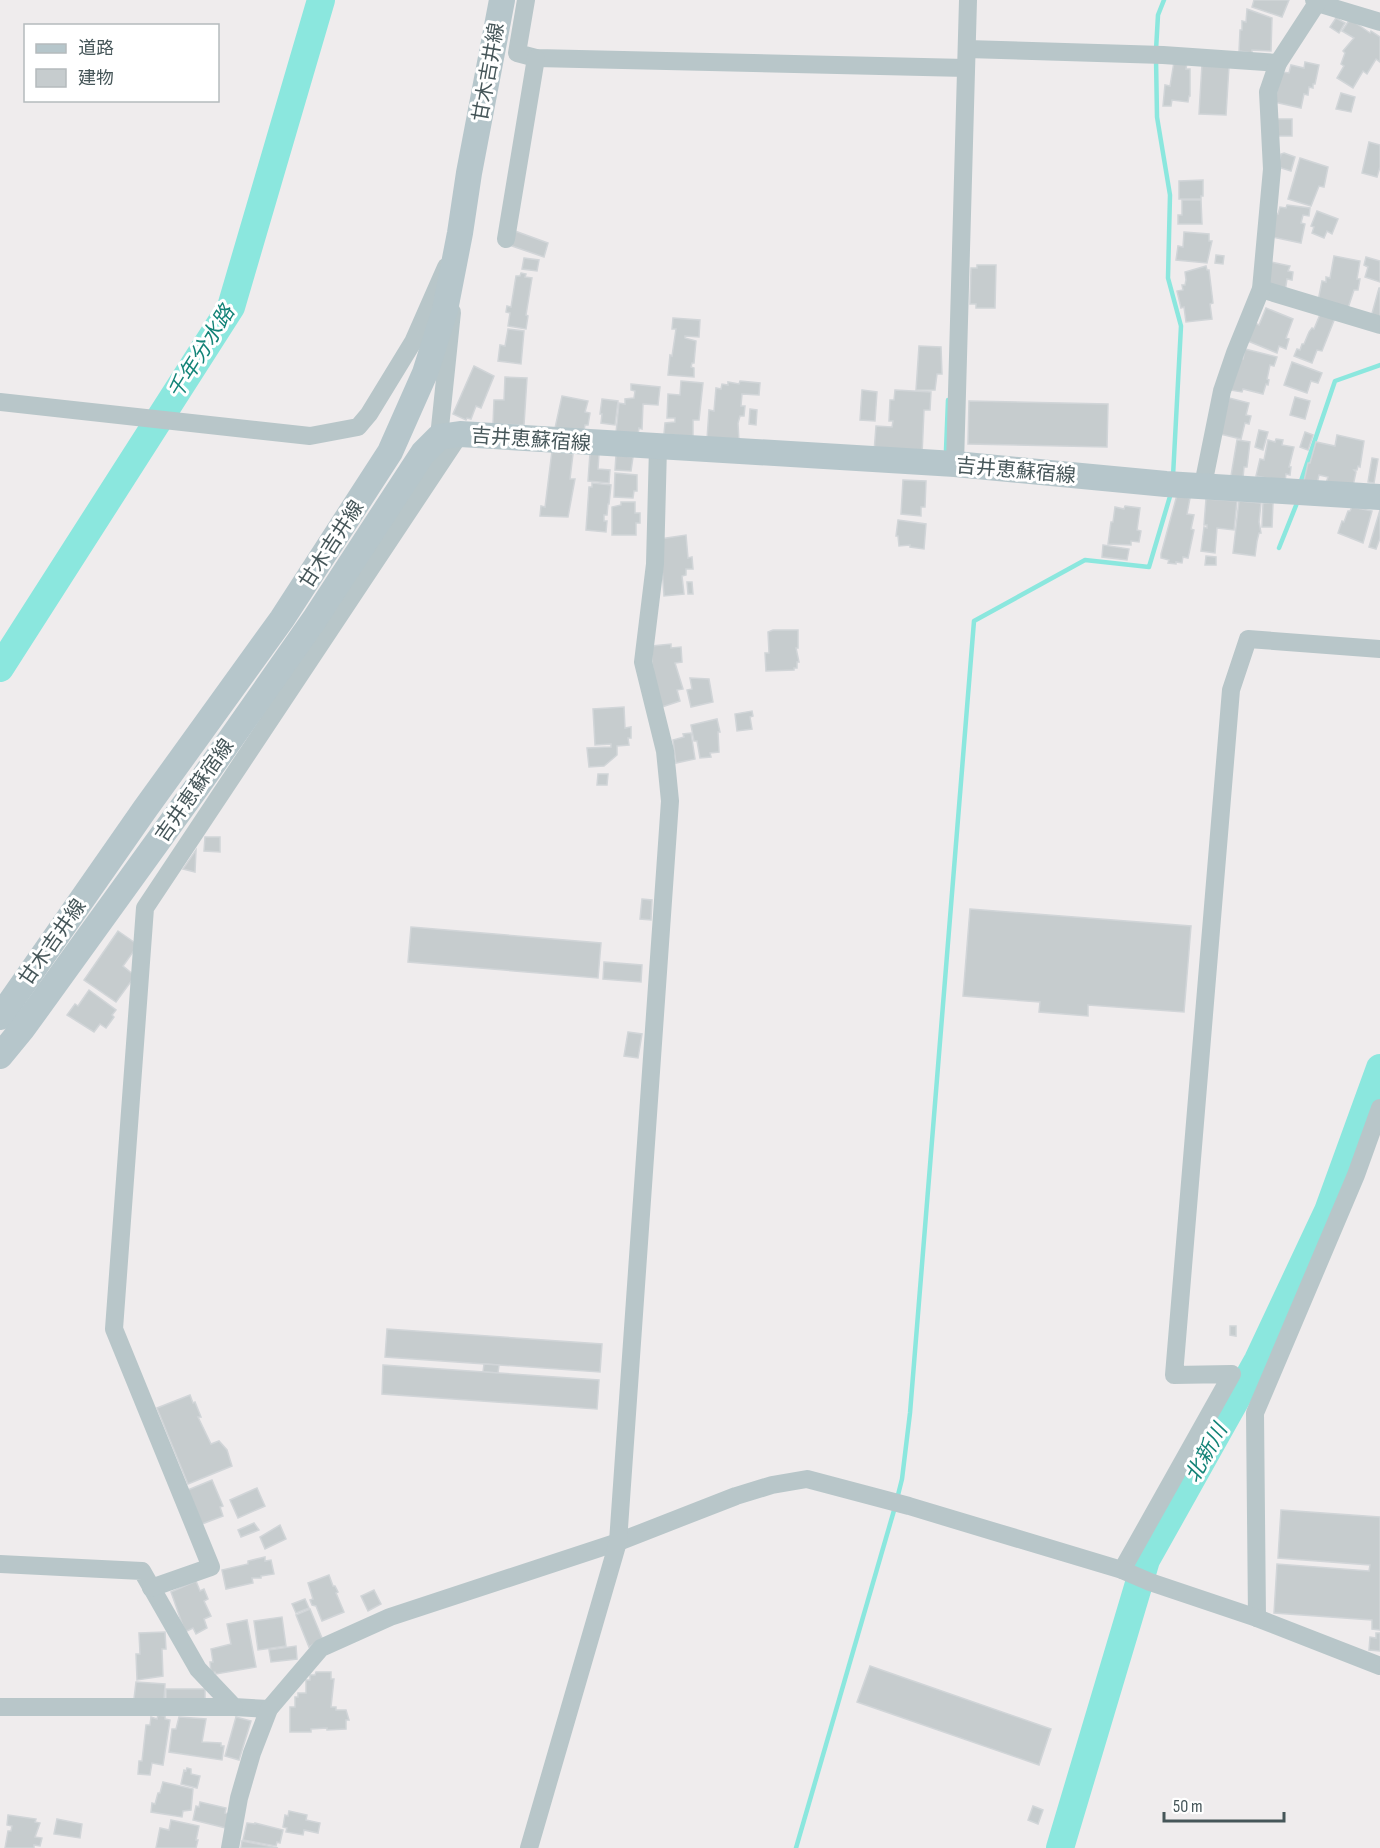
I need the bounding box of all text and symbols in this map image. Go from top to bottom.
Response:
street label: 甘木吉井線 [468,21,509,123]
legend [24,24,219,102]
text: 道路 [78,38,114,59]
text: 建物 [78,68,114,89]
water label: 千年分水路 [163,299,241,403]
street label: 吉井恵蘇宿線 [470,424,592,456]
street label: 吉井恵蘇宿線 [955,454,1077,488]
street label: 甘木吉井線 [295,496,369,593]
street label: 吉井恵蘇宿線 [151,735,239,847]
street label: 甘木吉井線 [14,895,91,990]
water label: 北新川 [1180,1418,1234,1487]
scale bar [1164,1785,1284,1823]
text: 50 m [1173,1796,1203,1817]

